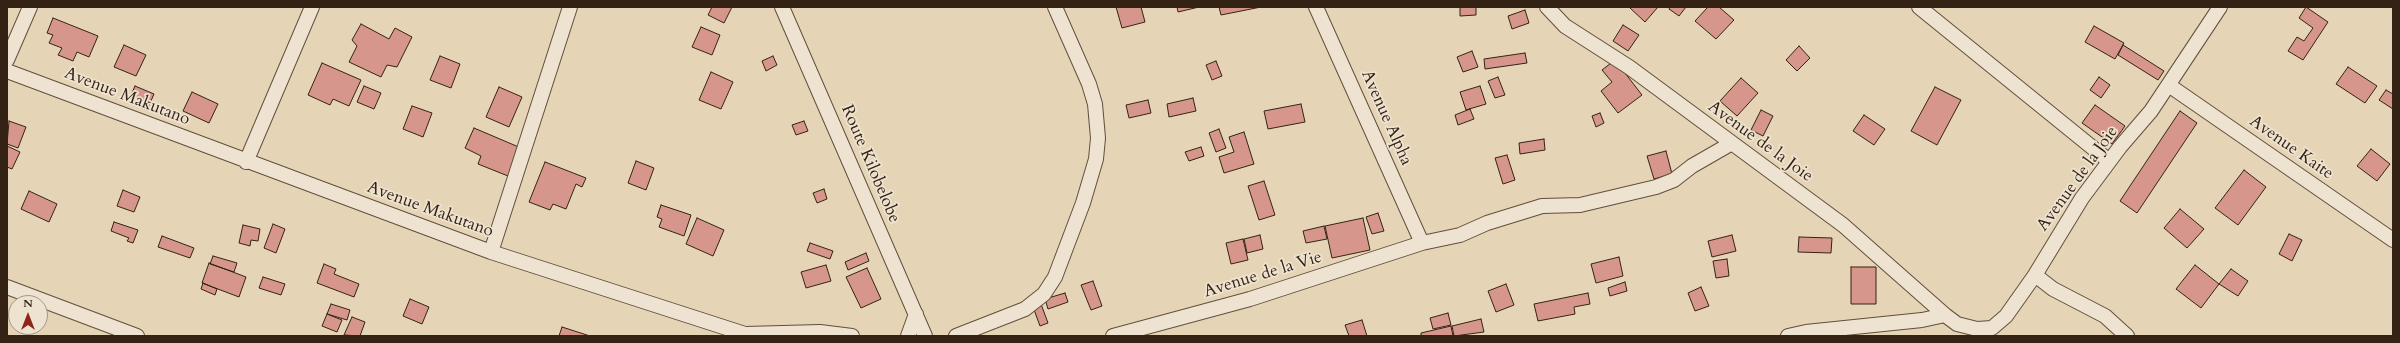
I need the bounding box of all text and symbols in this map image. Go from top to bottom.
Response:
street label: Avenue Makutano [61,64,193,130]
street label: Avenue Alpha [1356,67,1416,169]
street label: Avenue de la Joie [1704,97,1816,187]
street label: Route Kilobelobe [836,102,904,226]
street label: Avenue Kaite [2245,112,2337,184]
street label: Avenue de la Joie [2033,123,2123,235]
street label: Avenue Makutano [364,178,496,242]
street label: Avenue de la Vie [1202,247,1324,303]
north arrow [8,295,48,335]
text: N [23,296,33,311]

